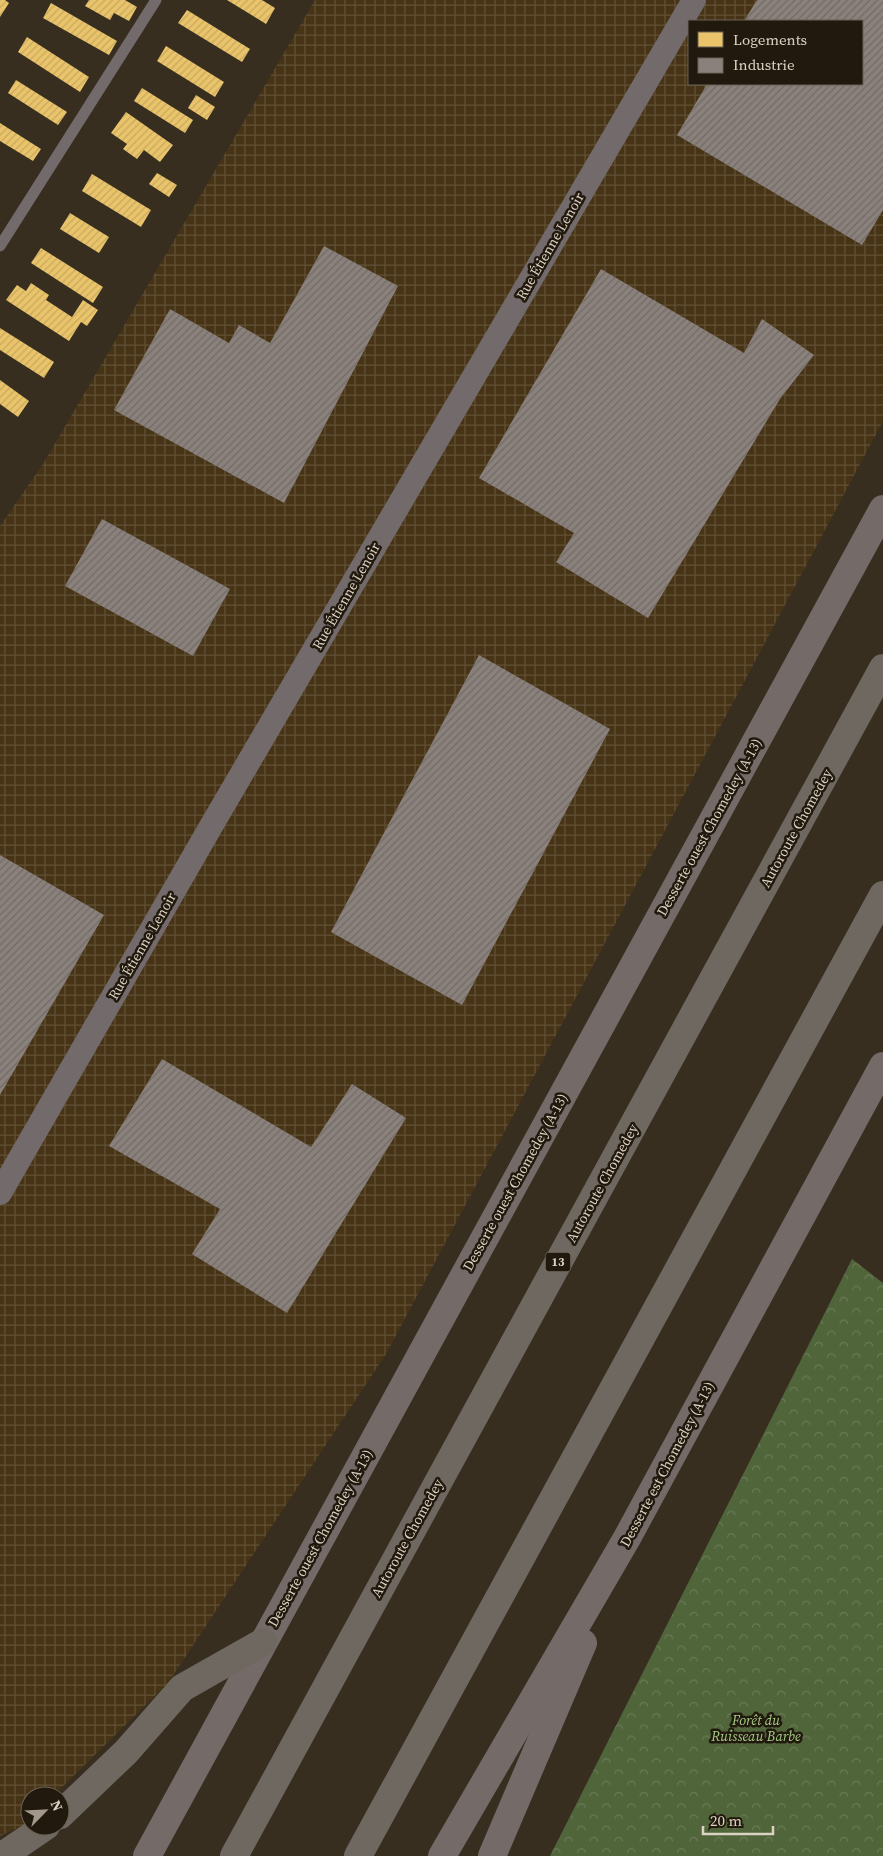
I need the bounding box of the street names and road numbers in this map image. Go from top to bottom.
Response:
street label: Rue Étienne Lenoir [511,189,589,303]
street label: Rue Étienne Lenoir [307,539,385,653]
street label: Desserte ouest Chomedey (A-13) [652,734,766,920]
street label: Autoroute Chomedey [755,764,837,891]
street label: Rue Étienne Lenoir [103,889,181,1003]
street label: Desserte ouest Chomedey (A-13) [459,1090,571,1274]
street label: Autoroute Chomedey [561,1119,643,1246]
road number: 13 [546,1252,570,1272]
street label: Desserte est Chomedey (A-13) [615,1378,719,1550]
street label: Desserte ouest Chomedey (A-13) [263,1445,377,1631]
street label: Autoroute Chomedey [366,1474,448,1601]

